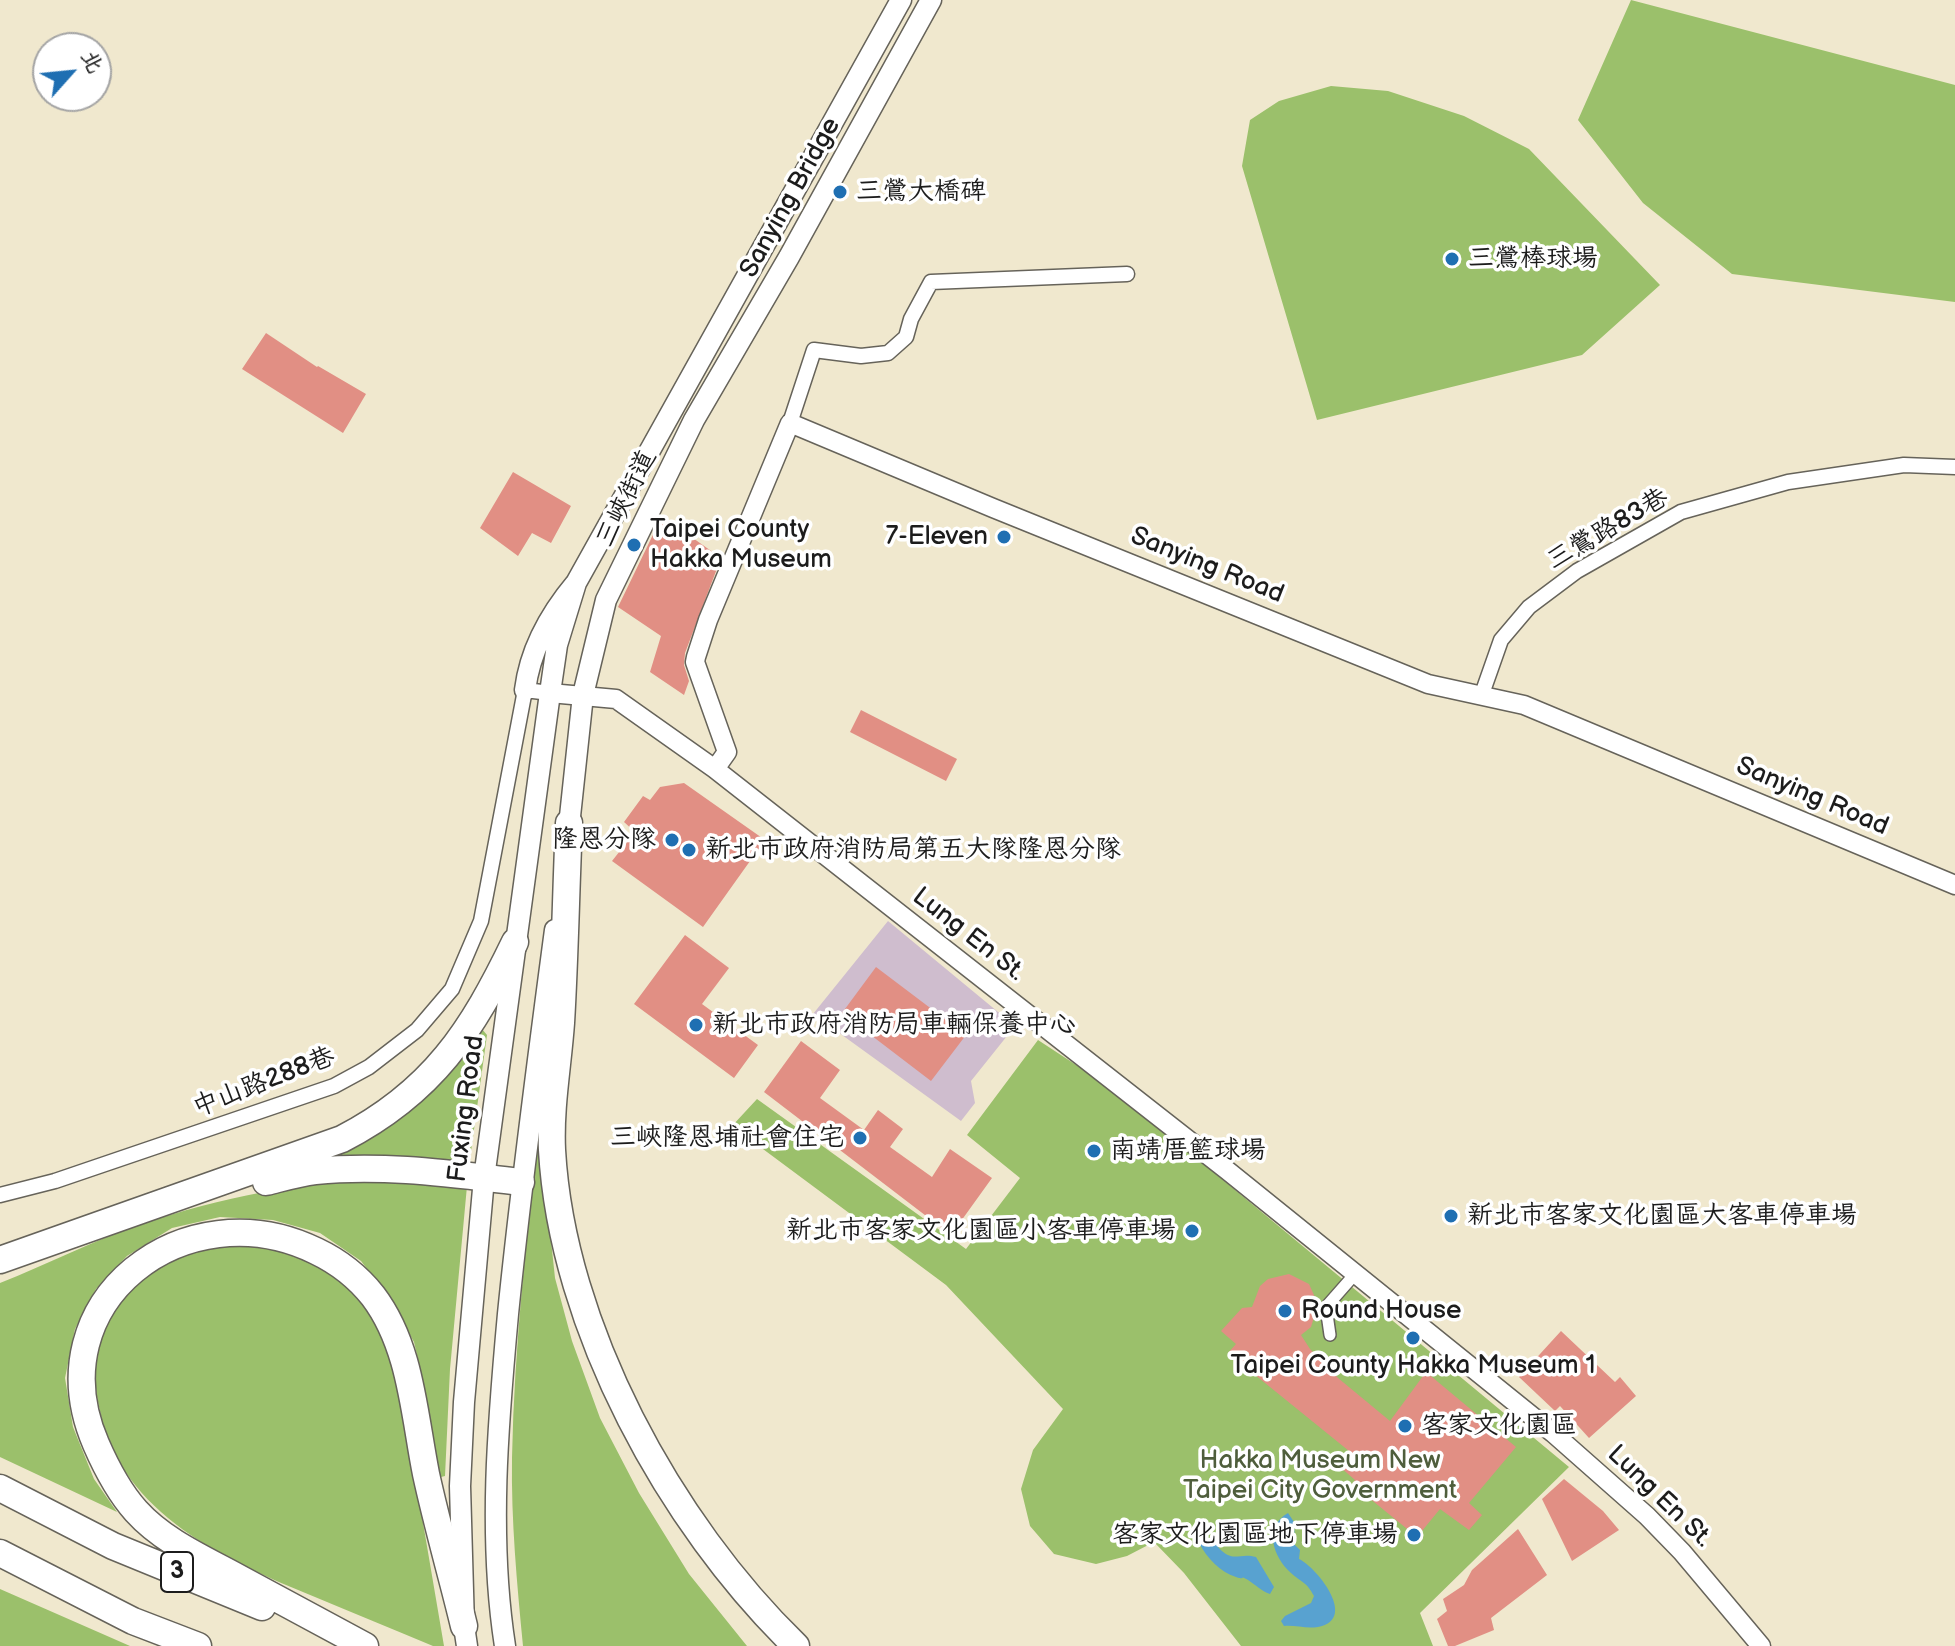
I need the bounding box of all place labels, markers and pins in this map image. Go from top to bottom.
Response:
place label: 三鶯大橋碑 [856,176,986,208]
marker: 三鶯大橋碑 [831,183,849,201]
place label: 三鶯棒球場 [1468,243,1598,275]
marker: 三鶯棒球場 [1443,250,1461,268]
place label: Taipei County Hakka Museum [650,514,832,576]
place label: 7-Eleven [885,521,988,553]
marker: 7-Eleven [995,528,1013,546]
marker: Taipei County Hakka Museum [625,536,643,554]
place label: 隆恩分隊 [552,824,656,856]
marker: 隆恩分隊 [663,831,681,849]
place label: 新北市政府消防局第五大隊隆恩分隊 [705,834,1121,866]
marker: 新北市政府消防局第五大隊隆恩分隊 [680,841,698,859]
place label: 新北市政府消防局車輛保養中心 [712,1009,1076,1041]
marker: 新北市政府消防局車輛保養中心 [687,1016,705,1034]
place label: 三峽隆恩埔社會住宅 [610,1122,844,1154]
marker: 三峽隆恩埔社會住宅 [851,1129,869,1147]
place label: 南靖厝籃球場 [1110,1135,1266,1167]
marker: 南靖厝籃球場 [1085,1142,1103,1160]
place label: 新北市客家文化園區大客車停車場 [1467,1200,1857,1232]
marker: 新北市客家文化園區大客車停車場 [1442,1207,1460,1225]
place label: 新北市客家文化園區小客車停車場 [786,1215,1176,1247]
marker: 新北市客家文化園區小客車停車場 [1183,1222,1201,1240]
place label: Round House [1301,1295,1461,1327]
marker: Round House [1276,1302,1294,1320]
marker: Taipei County Hakka Museum 1 [1404,1329,1422,1347]
place label: Taipei County Hakka Museum 1 [1231,1350,1595,1382]
place label: 客家文化園區 [1421,1410,1577,1442]
marker: 客家文化園區 [1396,1417,1414,1435]
place label: 客家文化園區地下停車場 [1112,1519,1398,1551]
marker: 客家文化園區地下停車場 [1405,1526,1423,1544]

